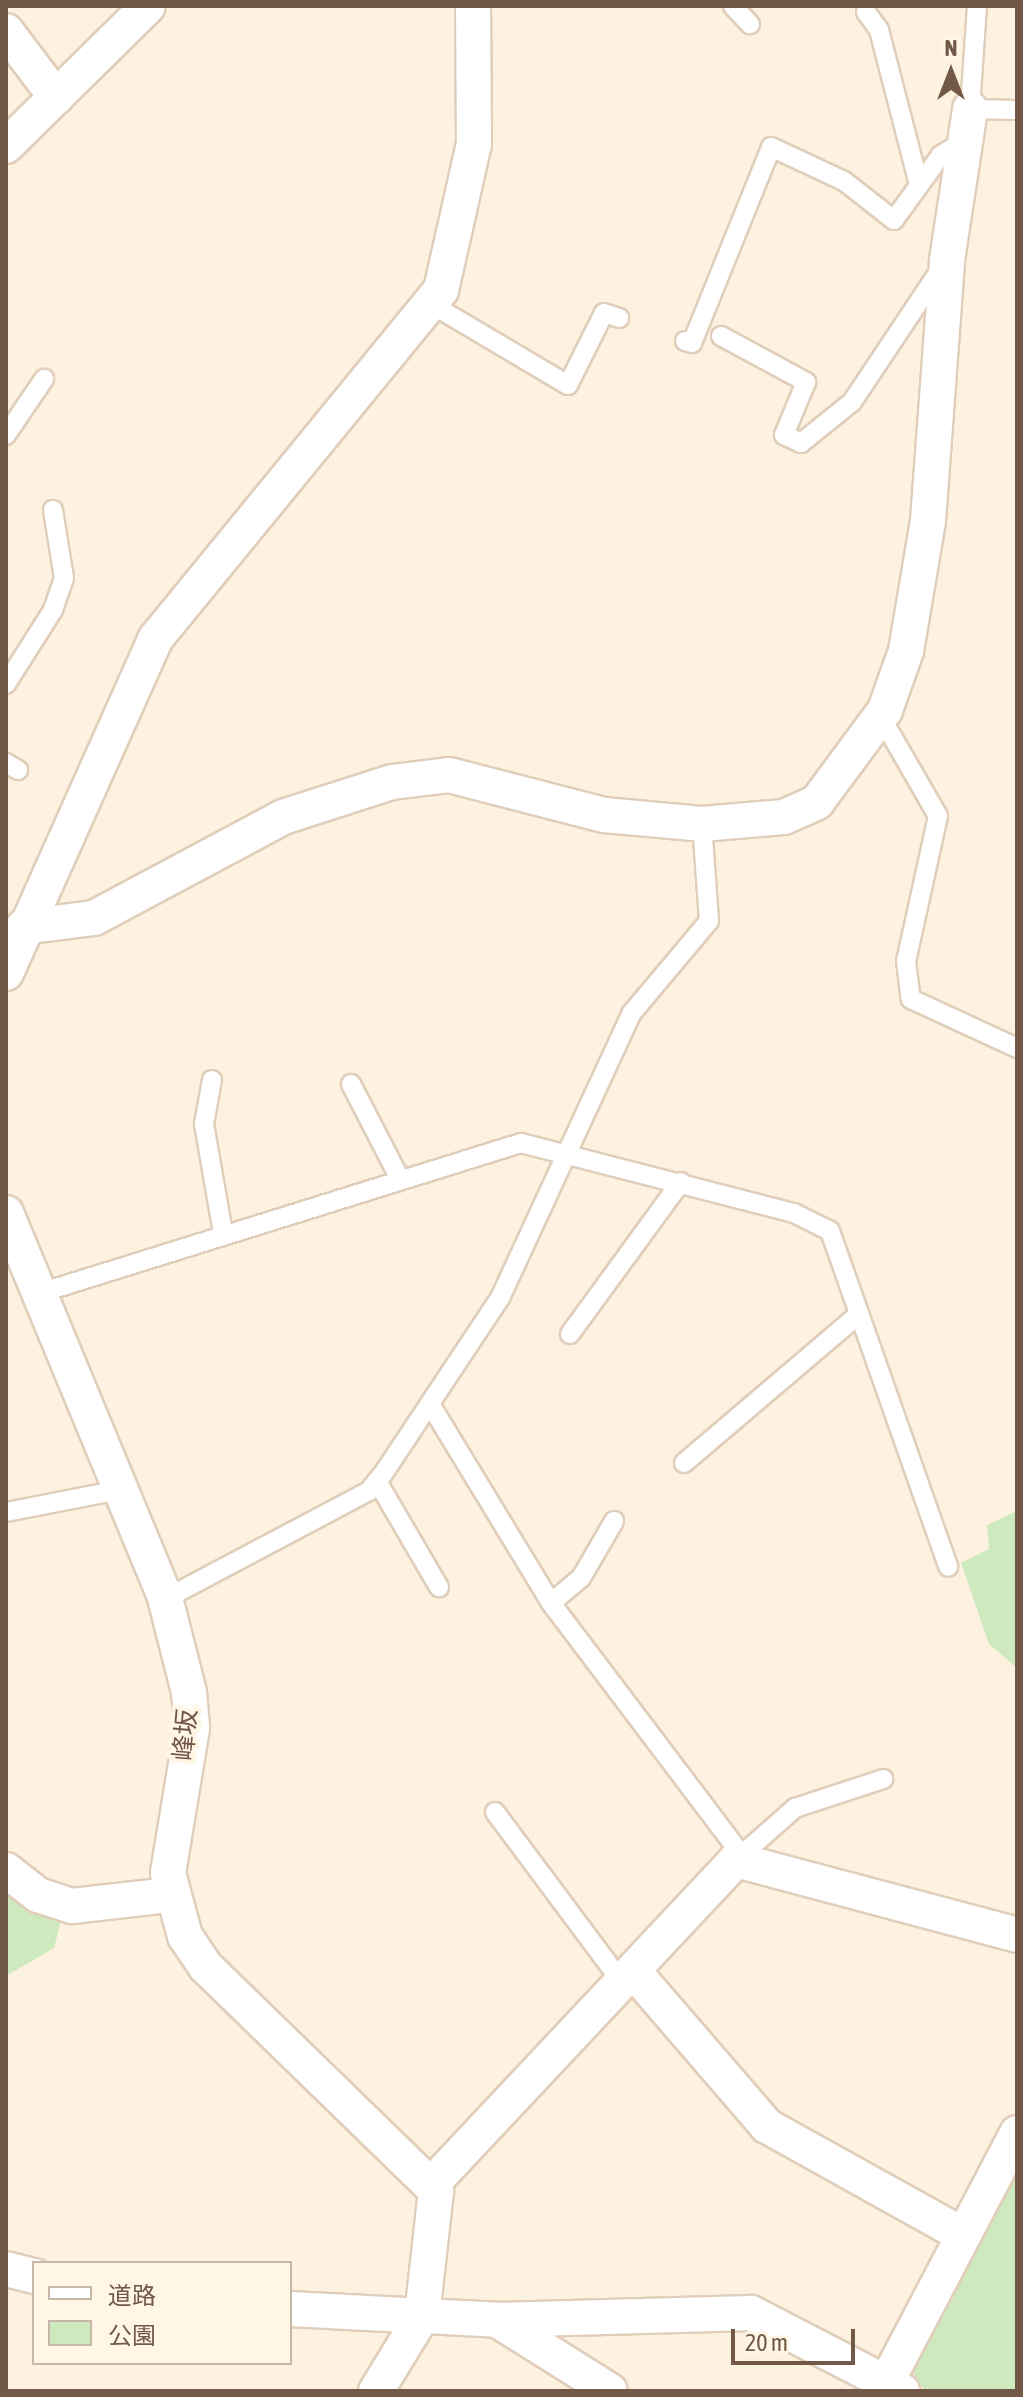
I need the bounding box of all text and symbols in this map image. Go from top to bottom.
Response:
north arrow [911,32,991,112]
text: N [945,35,957,61]
street label: 峰坂 [168,1708,204,1762]
legend [32,2261,292,2365]
text: 道路 [108,2282,156,2309]
scale bar [735,2313,859,2363]
text: 公園 [108,2322,156,2349]
text: 20 m [745,2329,788,2356]

